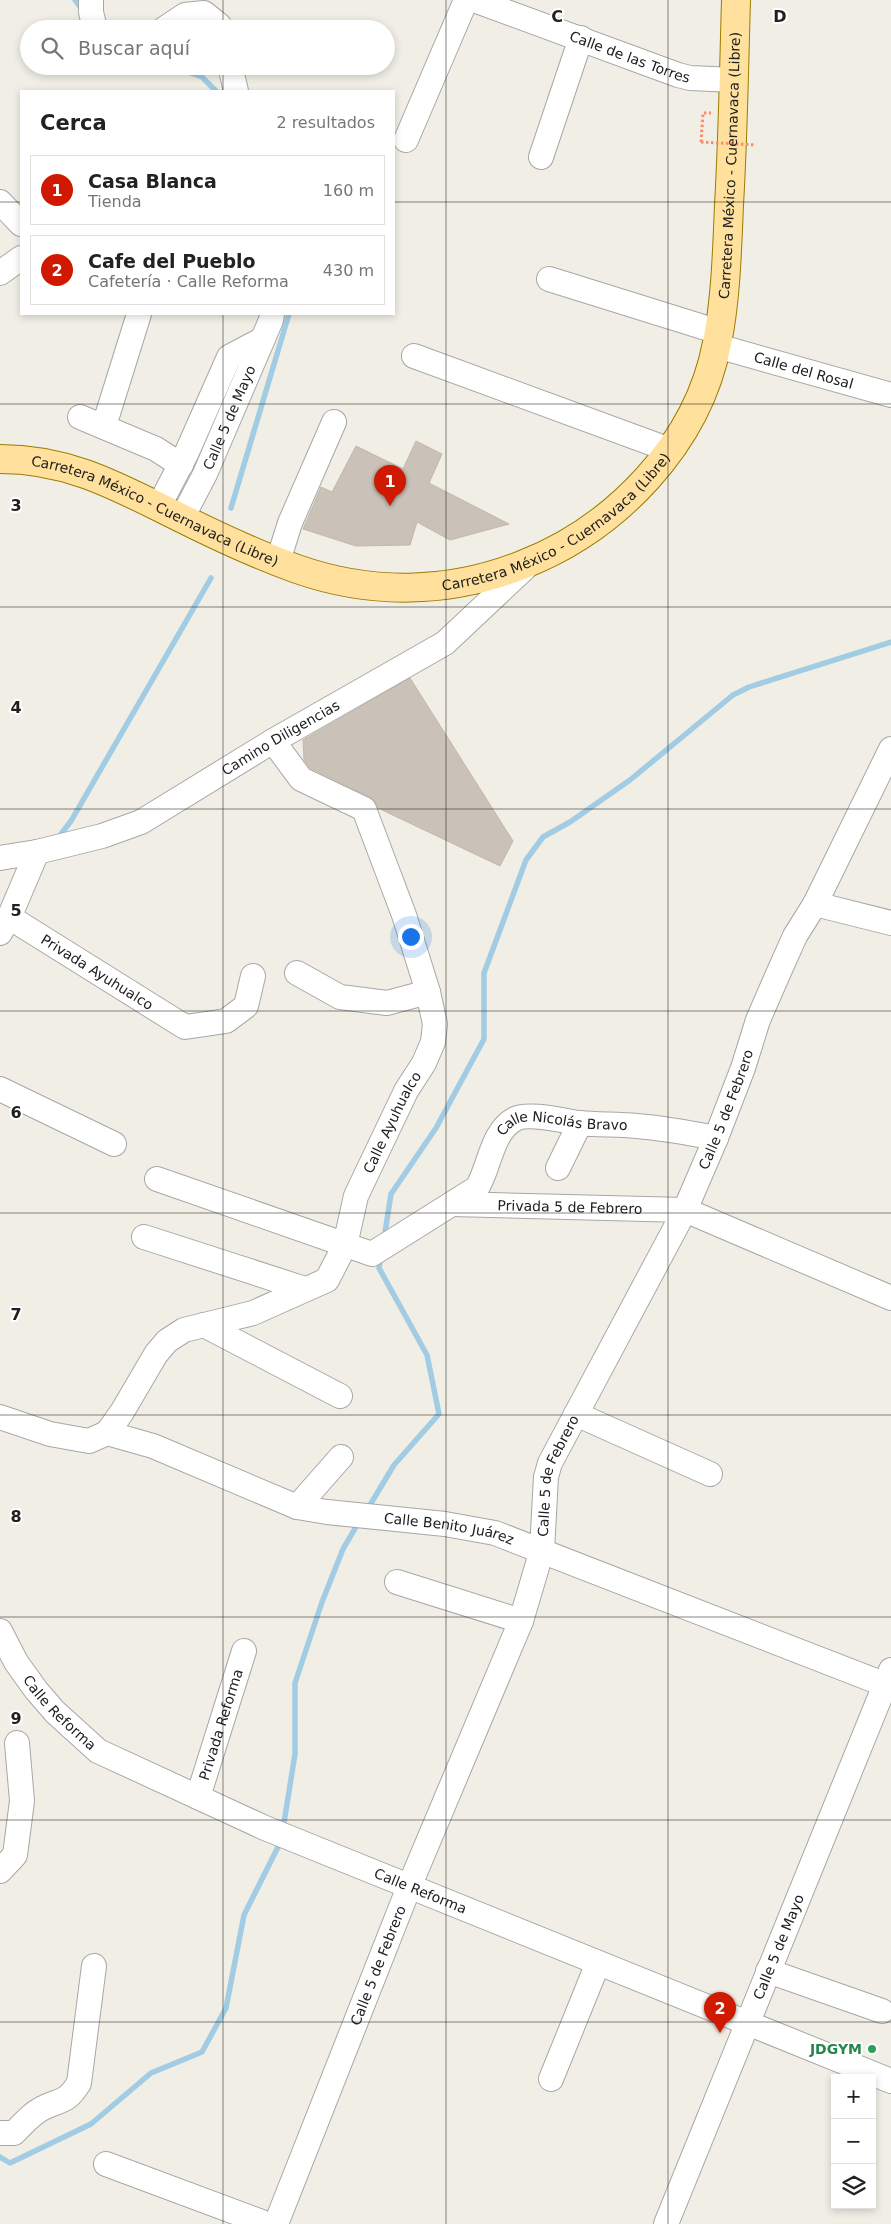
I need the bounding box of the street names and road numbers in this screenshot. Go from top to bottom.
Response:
street label: Calle de las Torres [567,28,692,86]
street label: Carretera México - Cuernavaca (Libre) [716,32,743,300]
street label: Calle del Rosal [752,349,855,392]
street label: Calle 5 de Mayo [200,363,259,472]
street label: Carretera México - Cuernavaca (Libre) [441,450,673,593]
street label: Carretera México - Cuernavaca (Libre) [30,453,281,569]
street label: Camino Diligencias [219,697,342,779]
street label: Privada Ayuhualco [38,931,156,1013]
street label: Calle 5 de Febrero [695,1048,756,1172]
street label: Calle Ayuhualco [360,1069,424,1176]
street label: Calle Nicolás Bravo [493,1108,628,1139]
street label: Privada 5 de Febrero [497,1197,643,1217]
street label: Calle 5 de Febrero [535,1412,582,1537]
street label: Calle Benito Juárez [383,1510,516,1548]
street label: Privada Reforma [196,1667,246,1782]
street label: Calle Reforma [20,1672,99,1753]
street label: Calle Reforma [372,1865,469,1917]
street label: Calle 5 de Mayo [750,1892,807,2002]
street label: Calle 5 de Febrero [347,1903,409,2028]

